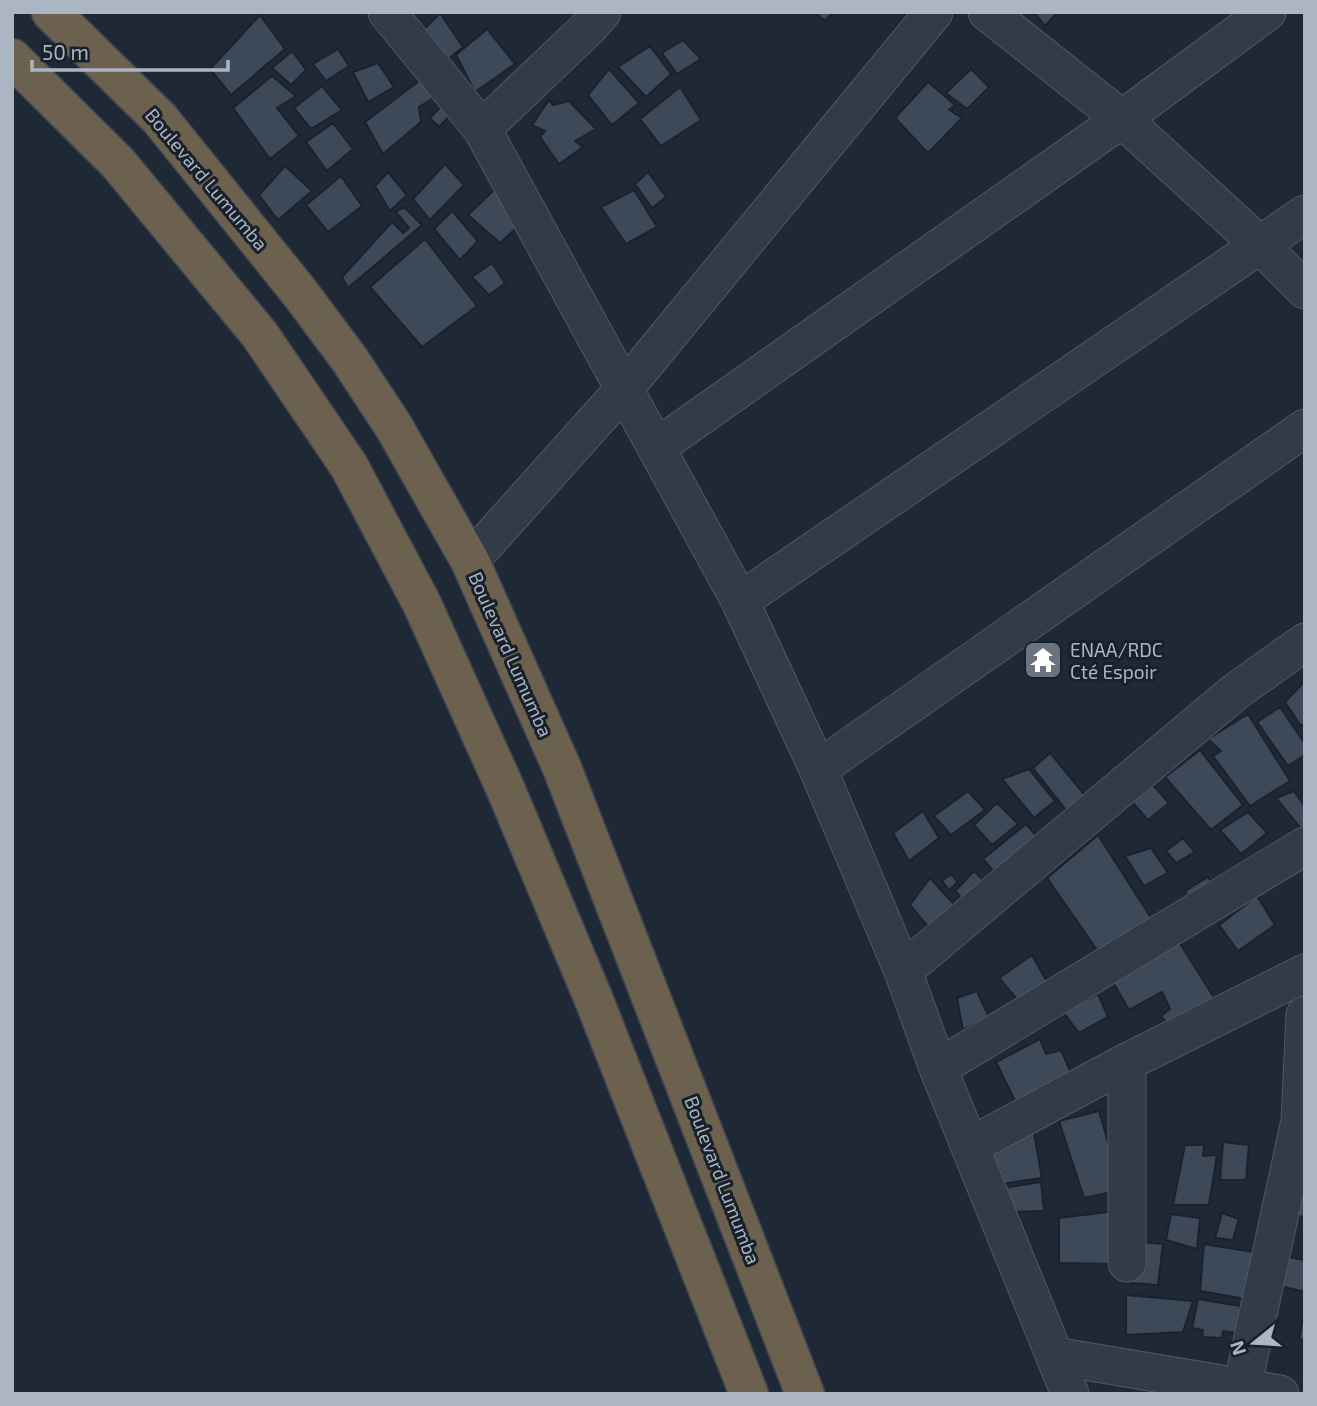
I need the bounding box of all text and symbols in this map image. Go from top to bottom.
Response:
scale bar [32,28,228,72]
text: 50 m [42,39,89,64]
street label: Boulevard Lumumba [141,103,273,255]
street label: Boulevard Lumumba [464,568,558,740]
place label: ENAA/RDC Cté Espoir [1070,638,1163,683]
temple icon: ENAA/RDC Cté Espoir [1022,639,1064,681]
street label: Boulevard Lumumba [680,1093,766,1267]
north arrow [1219,1308,1289,1378]
text: N [1224,1338,1250,1358]

